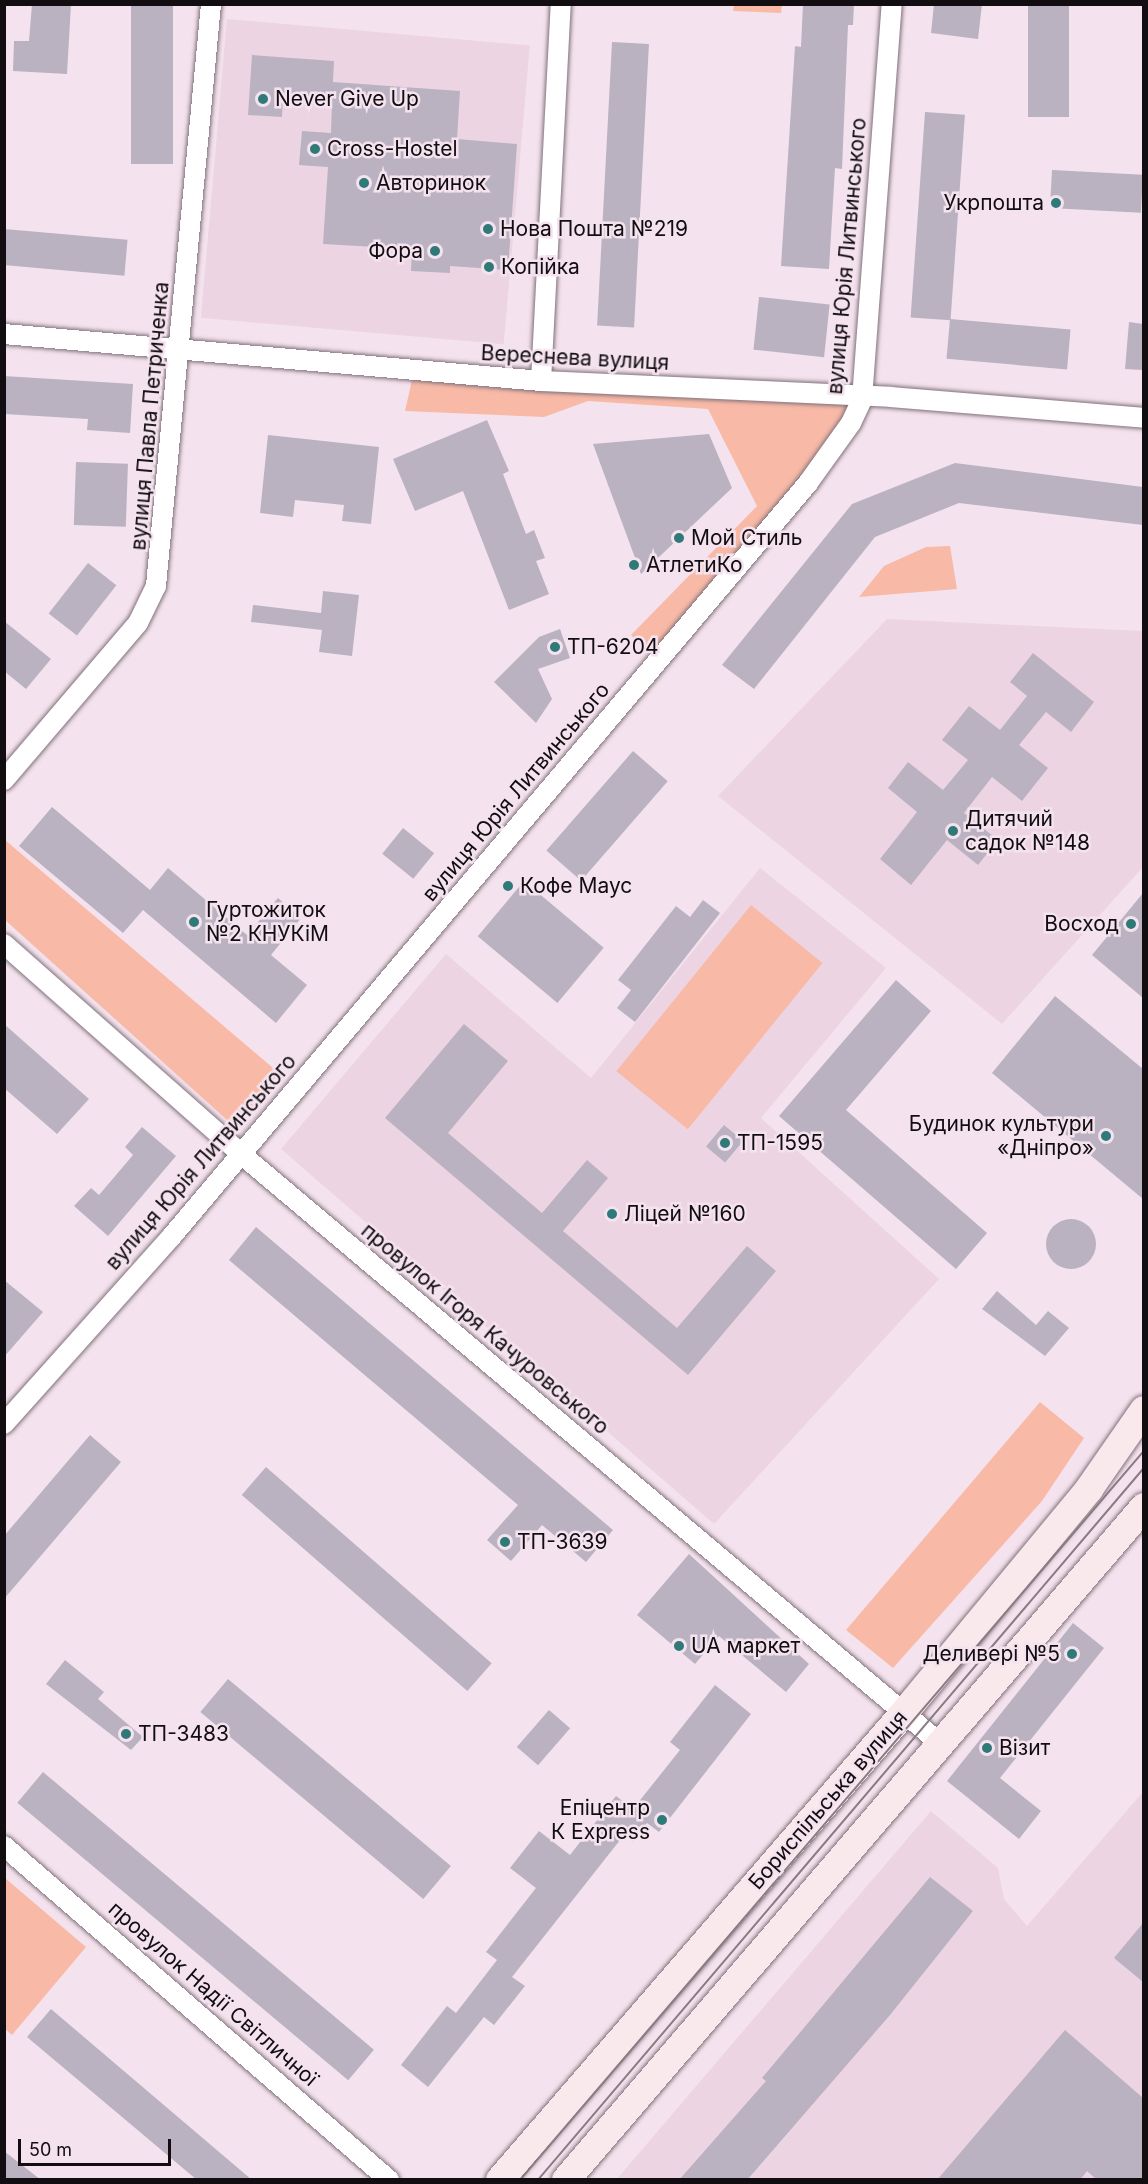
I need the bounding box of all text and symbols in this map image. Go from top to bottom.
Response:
place label: Never Give Up [275,86,419,112]
marker: Never Give Up [256,92,270,106]
street label: вулиця Юрія Литвинського [822,117,872,395]
place label: Cross-Hostel [327,136,458,162]
marker: Cross-Hostel [308,142,322,156]
place label: Авторинок [376,170,486,196]
marker: Авторинок [357,176,371,190]
place label: Укрпошта [944,190,1044,216]
marker: Укрпошта [1049,196,1063,210]
place label: Нова Пошта №219 [500,216,688,242]
marker: Нова Пошта №219 [481,222,495,236]
place label: Фора [368,238,423,264]
marker: Фора [428,244,442,258]
place label: Копійка [501,254,580,280]
marker: Копійка [482,260,496,274]
street label: вулиця Павла Петриченка [126,281,174,551]
street label: Вереснева вулиця [480,340,670,376]
place label: Мой Стиль [691,525,803,551]
marker: Мой Стиль [672,531,686,545]
place label: АтлетиКо [646,552,743,578]
marker: АтлетиКо [627,558,641,572]
place label: ТП-6204 [567,634,658,660]
marker: ТП-6204 [548,640,562,654]
street label: вулиця Юрія Литвинського [417,678,615,906]
place label: Дитячий садок №148 [965,806,1090,856]
marker: Дитячий садок №148 [946,824,960,838]
place label: Кофе Маус [520,873,632,899]
marker: Кофе Маус [501,879,515,893]
place label: Гуртожиток №2 КНУКіМ [206,897,329,947]
place label: Восход [1044,911,1119,937]
marker: Гуртожиток №2 КНУКіМ [187,915,201,929]
marker: Восход [1124,917,1138,931]
street label: вулиця Юрія Литвинського [100,1049,302,1275]
place label: Будинок культури «Дніпро» [909,1111,1094,1161]
marker: Будинок культури «Дніпро» [1099,1129,1113,1143]
place label: ТП-1595 [737,1130,823,1156]
marker: ТП-1595 [718,1136,732,1150]
place label: Ліцей №160 [624,1201,746,1227]
marker: Ліцей №160 [605,1207,619,1221]
street label: провулок Ігоря Качуровського [356,1218,614,1440]
place label: ТП-3639 [517,1529,608,1555]
marker: ТП-3639 [498,1535,512,1549]
place label: UA маркет [691,1633,800,1659]
marker: UA маркет [672,1639,686,1653]
place label: Деливері №5 [922,1641,1060,1667]
marker: Деливері №5 [1065,1647,1079,1661]
street label: Бориспільська вулиця [743,1705,913,1895]
place label: ТП-3483 [138,1721,229,1747]
marker: ТП-3483 [119,1727,133,1741]
place label: Візит [999,1735,1050,1761]
marker: Візит [980,1741,994,1755]
place label: Епіцентр К Express [551,1795,650,1845]
marker: Епіцентр К Express [655,1813,669,1827]
street label: провулок Надії Світличної [103,1896,323,2092]
scale bar [21,2127,174,2165]
text: 50 m [29,2139,72,2160]

